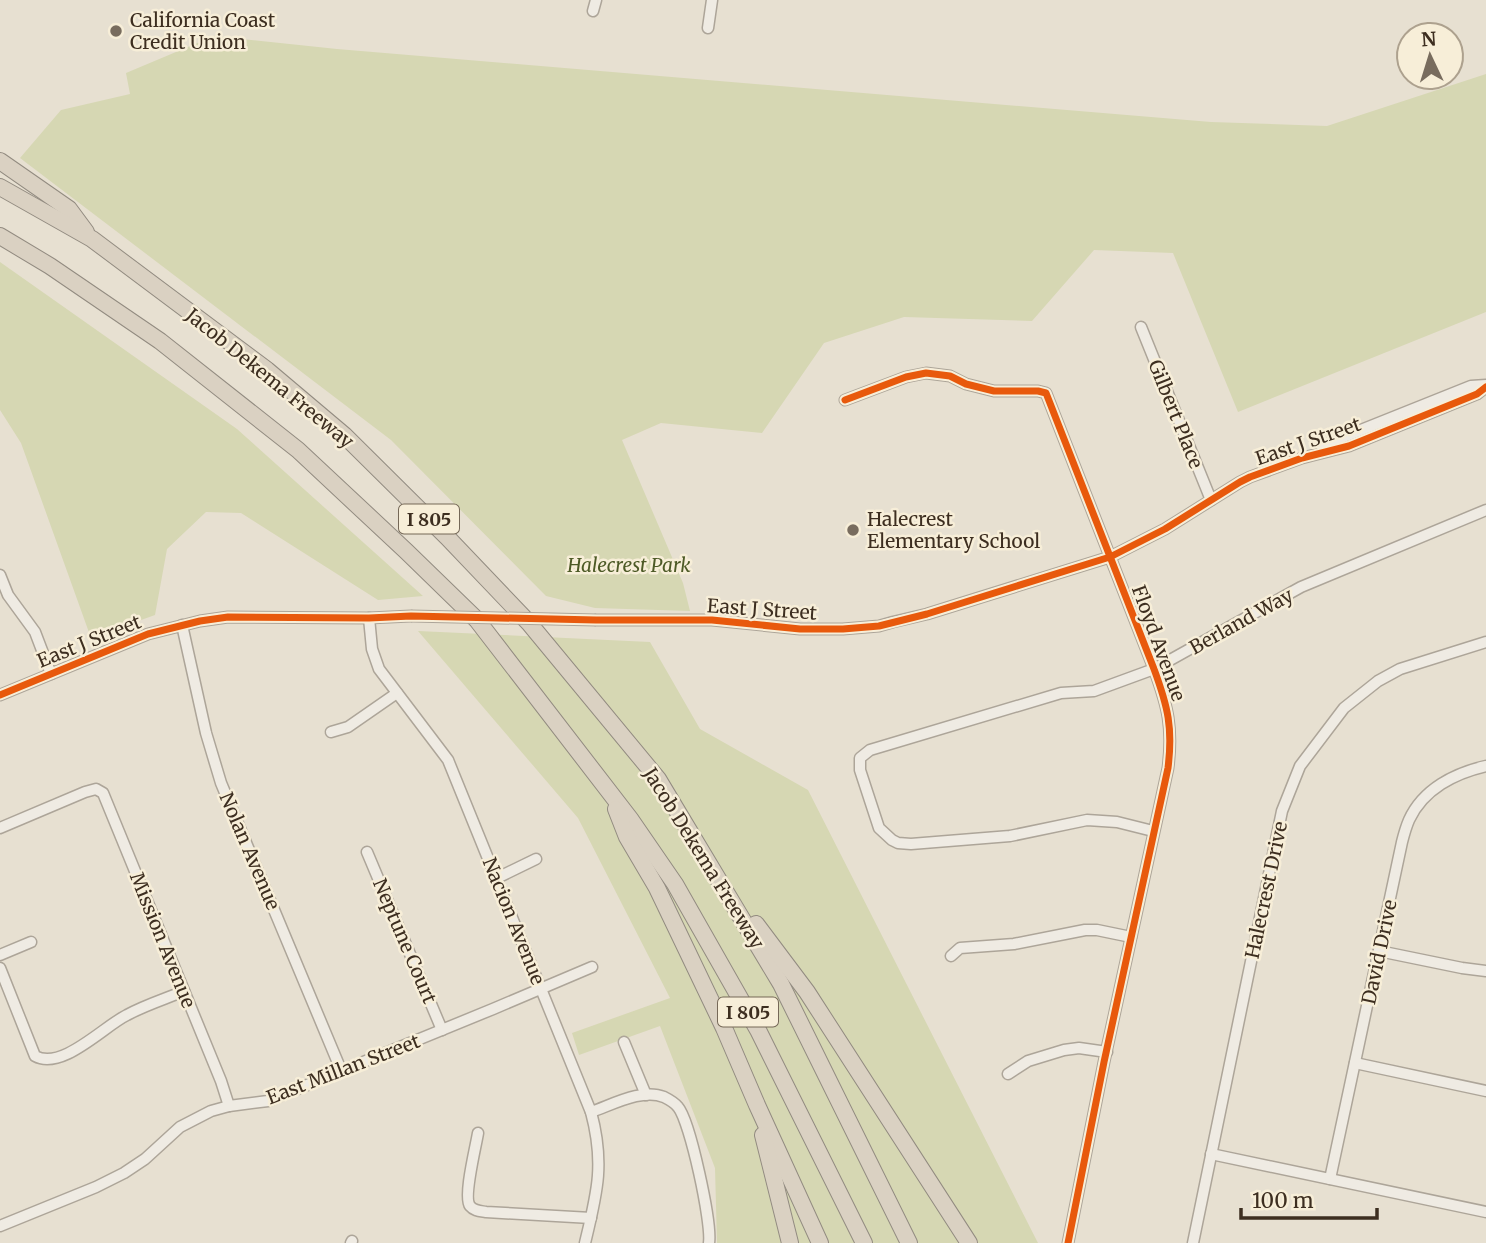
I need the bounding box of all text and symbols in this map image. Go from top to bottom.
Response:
place label: California Coast Credit Union [130,8,276,54]
north arrow [1395,21,1465,91]
marker: California Coast Credit Union [108,23,124,39]
text: N [1420,27,1437,52]
street label: Jacob Dekema Freeway [180,302,359,453]
street label: Gilbert Place [1143,356,1209,472]
street label: East J Street [1252,412,1365,470]
road number: I 805 [399,504,459,534]
place label: Halecrest Elementary School [867,507,1040,553]
marker: Halecrest Elementary School [845,522,861,538]
park label: Halecrest Park [566,553,691,577]
street label: Floyd Avenue [1127,582,1191,704]
street label: Berland Way [1185,583,1297,659]
street label: East J Street [706,593,818,625]
street label: East J Street [33,609,145,673]
street label: Jacob Dekema Freeway [638,762,770,953]
street label: Nolan Avenue [214,789,286,913]
street label: Halecrest Drive [1240,819,1292,961]
street label: Nacion Avenue [478,854,550,988]
street label: Mission Avenue [125,869,201,1011]
street label: Neptune Court [368,875,442,1008]
street label: David Drive [1356,897,1402,1007]
road number: I 805 [718,998,778,1027]
street label: East Millan Street [263,1028,424,1109]
scale bar [1241,1176,1378,1220]
text: 100 m [1252,1187,1314,1214]

